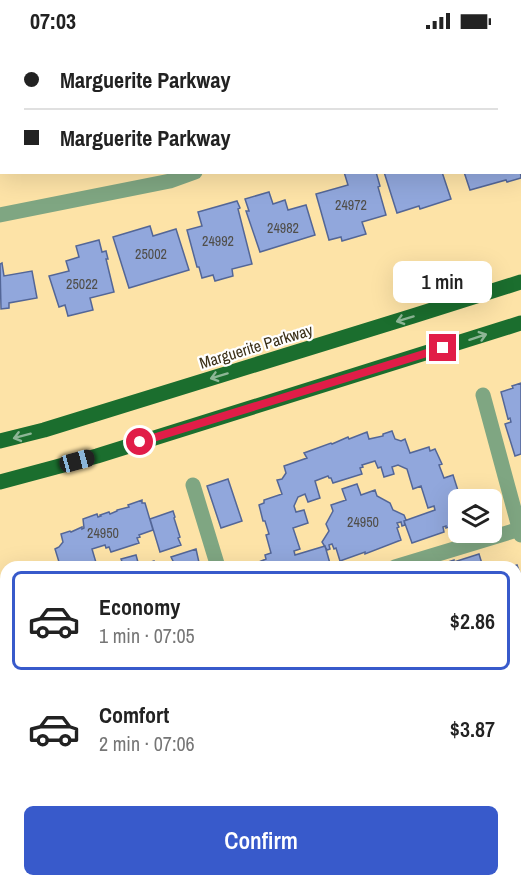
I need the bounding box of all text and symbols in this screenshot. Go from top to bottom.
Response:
text: 07:03 [30,6,76,36]
text: Marguerite Parkway [60,65,230,95]
text: Marguerite Parkway [60,123,230,153]
house number: 24972 [335,196,367,214]
house number: 24982 [267,219,299,237]
house number: 24992 [202,232,234,250]
house number: 25002 [135,245,167,263]
callout: 1 min [394,261,492,303]
text: 1 min [421,268,464,295]
house number: 25022 [66,275,98,293]
one-way arrow [396,314,415,325]
street label: Marguerite Parkway [197,318,316,374]
one-way arrow [468,331,487,342]
route end [429,334,456,361]
one-way arrow [210,371,229,382]
route start [126,428,153,455]
one-way arrow [13,430,32,442]
car [57,448,97,474]
map controls [448,489,502,543]
button: layers [448,489,502,543]
house number: 24950 [347,513,379,531]
house number: 24950 [87,524,119,542]
text: Economy [99,592,180,622]
icon: car [27,594,81,648]
text: $2.86 [450,606,495,636]
text: 1 min · 07:05 [99,622,195,649]
text: Comfort [99,700,169,730]
icon: car [27,702,81,756]
text: $3.87 [450,714,495,744]
text: 2 min · 07:06 [99,730,195,757]
button: Confirm [24,806,498,875]

